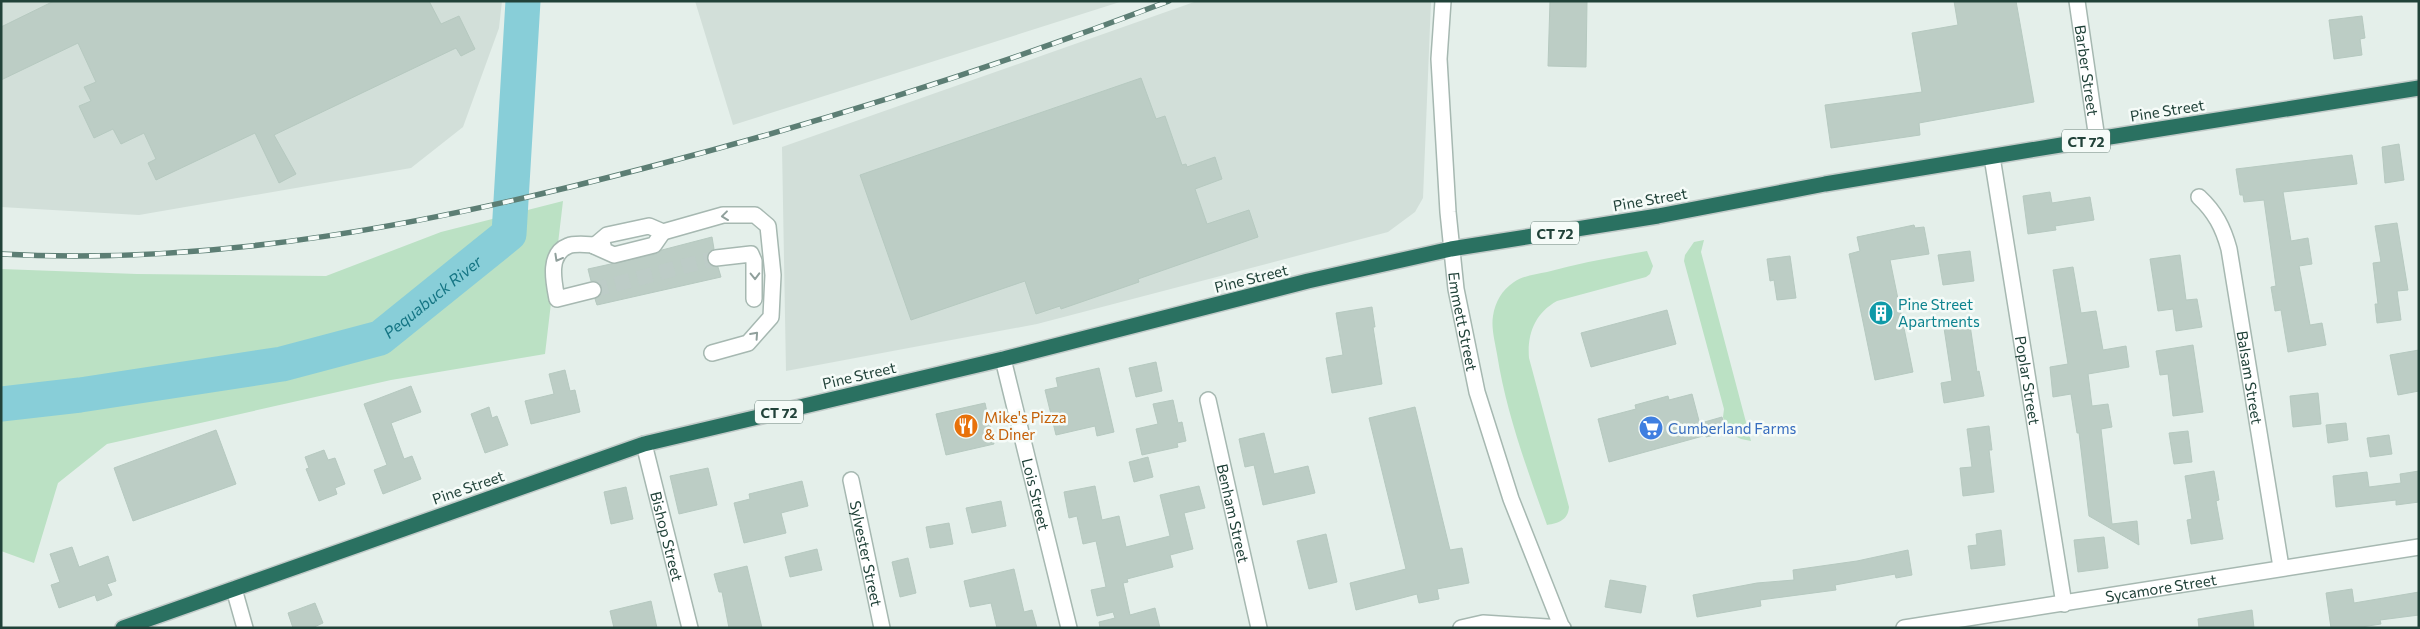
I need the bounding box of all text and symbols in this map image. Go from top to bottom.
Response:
street label: Barber Street [2072,24,2103,117]
street label: Pine Street [2129,95,2205,125]
road number: CT 72 [2062,130,2110,152]
street label: Pine Street [1611,184,1689,214]
one-way arrow [720,210,728,221]
road number: CT 72 [1531,222,1579,244]
water label: Pequabuck River [379,250,485,341]
one-way arrow [554,253,564,262]
street label: Pine Street [1212,260,1290,296]
street label: Emmett Street [1445,271,1481,373]
one-way arrow [750,273,760,281]
place label: Pine Street Apartments [1898,295,1980,330]
building icon: Pine Street Apartments [1868,300,1894,326]
street label: Balsam Street [2233,329,2267,425]
one-way arrow [750,331,759,340]
street label: Poplar Street [2012,334,2044,426]
street label: Pine Street [820,358,898,392]
road number: CT 72 [755,401,803,424]
place label: Mike's Pizza & Diner [984,408,1067,443]
restaurant icon: Mike's Pizza & Diner [953,413,979,439]
supermarket icon: Cumberland Farms [1638,415,1664,441]
place label: Cumberland Farms [1668,419,1797,437]
street label: Lois Street [1019,456,1054,532]
street label: Benham Street [1214,462,1253,564]
street label: Pine Street [430,466,506,508]
street label: Bishop Street [647,489,687,583]
street label: Sylvester Street [847,499,886,608]
street label: Sycamore Street [2104,570,2218,605]

